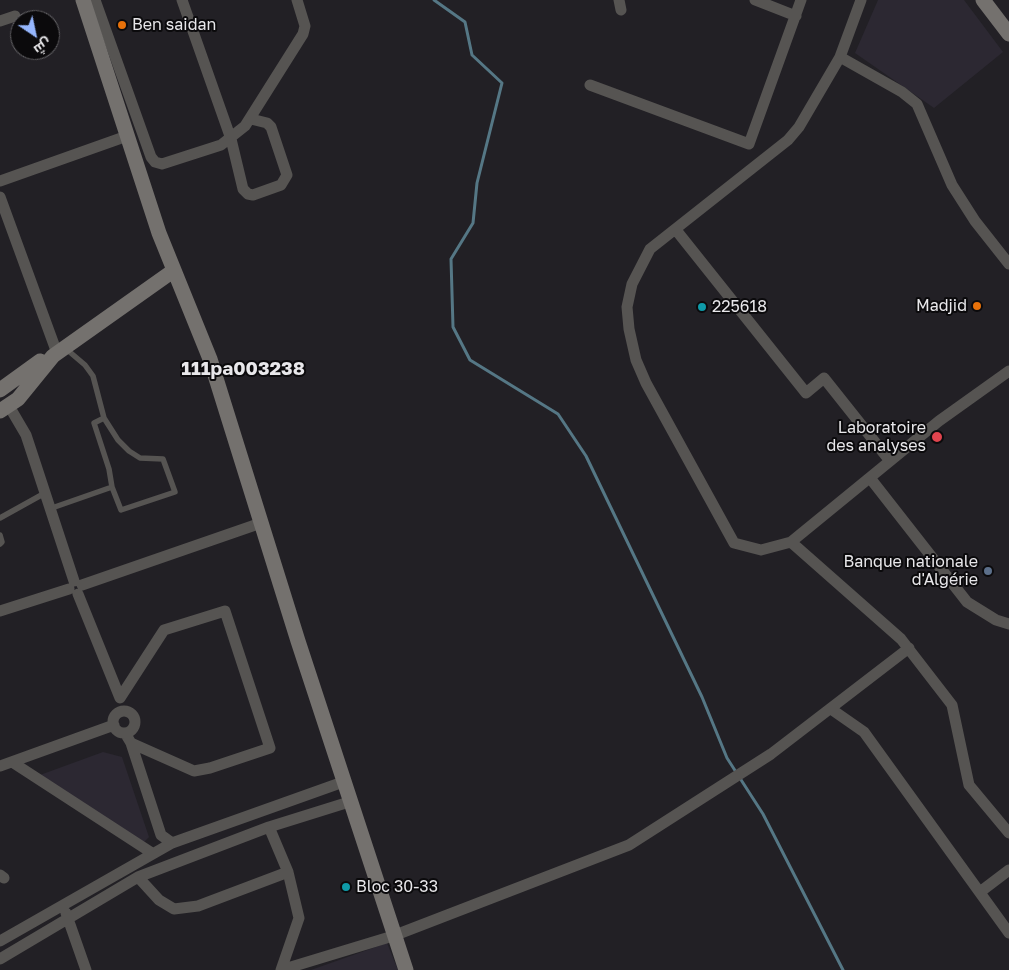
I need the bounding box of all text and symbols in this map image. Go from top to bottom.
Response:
north arrow [10,10,60,60]
place label: Ben saidan [132,15,216,35]
marker: Ben saidan [116,19,128,31]
text: ش [31,35,55,59]
place label: Madjid [916,296,967,316]
place label: 225618 [712,297,767,317]
marker: Madjid [971,300,983,312]
marker: 225618 [696,301,708,313]
district label: 111pa003238 [181,358,305,380]
place label: Laboratoire des analyses [826,418,926,456]
marker: Laboratoire des analyses [930,430,944,444]
place label: Banque nationale d'Algérie [843,552,978,590]
marker: Banque nationale d'Algérie [982,565,994,577]
place label: Bloc 30-33 [356,877,438,897]
marker: Bloc 30-33 [340,881,352,893]

